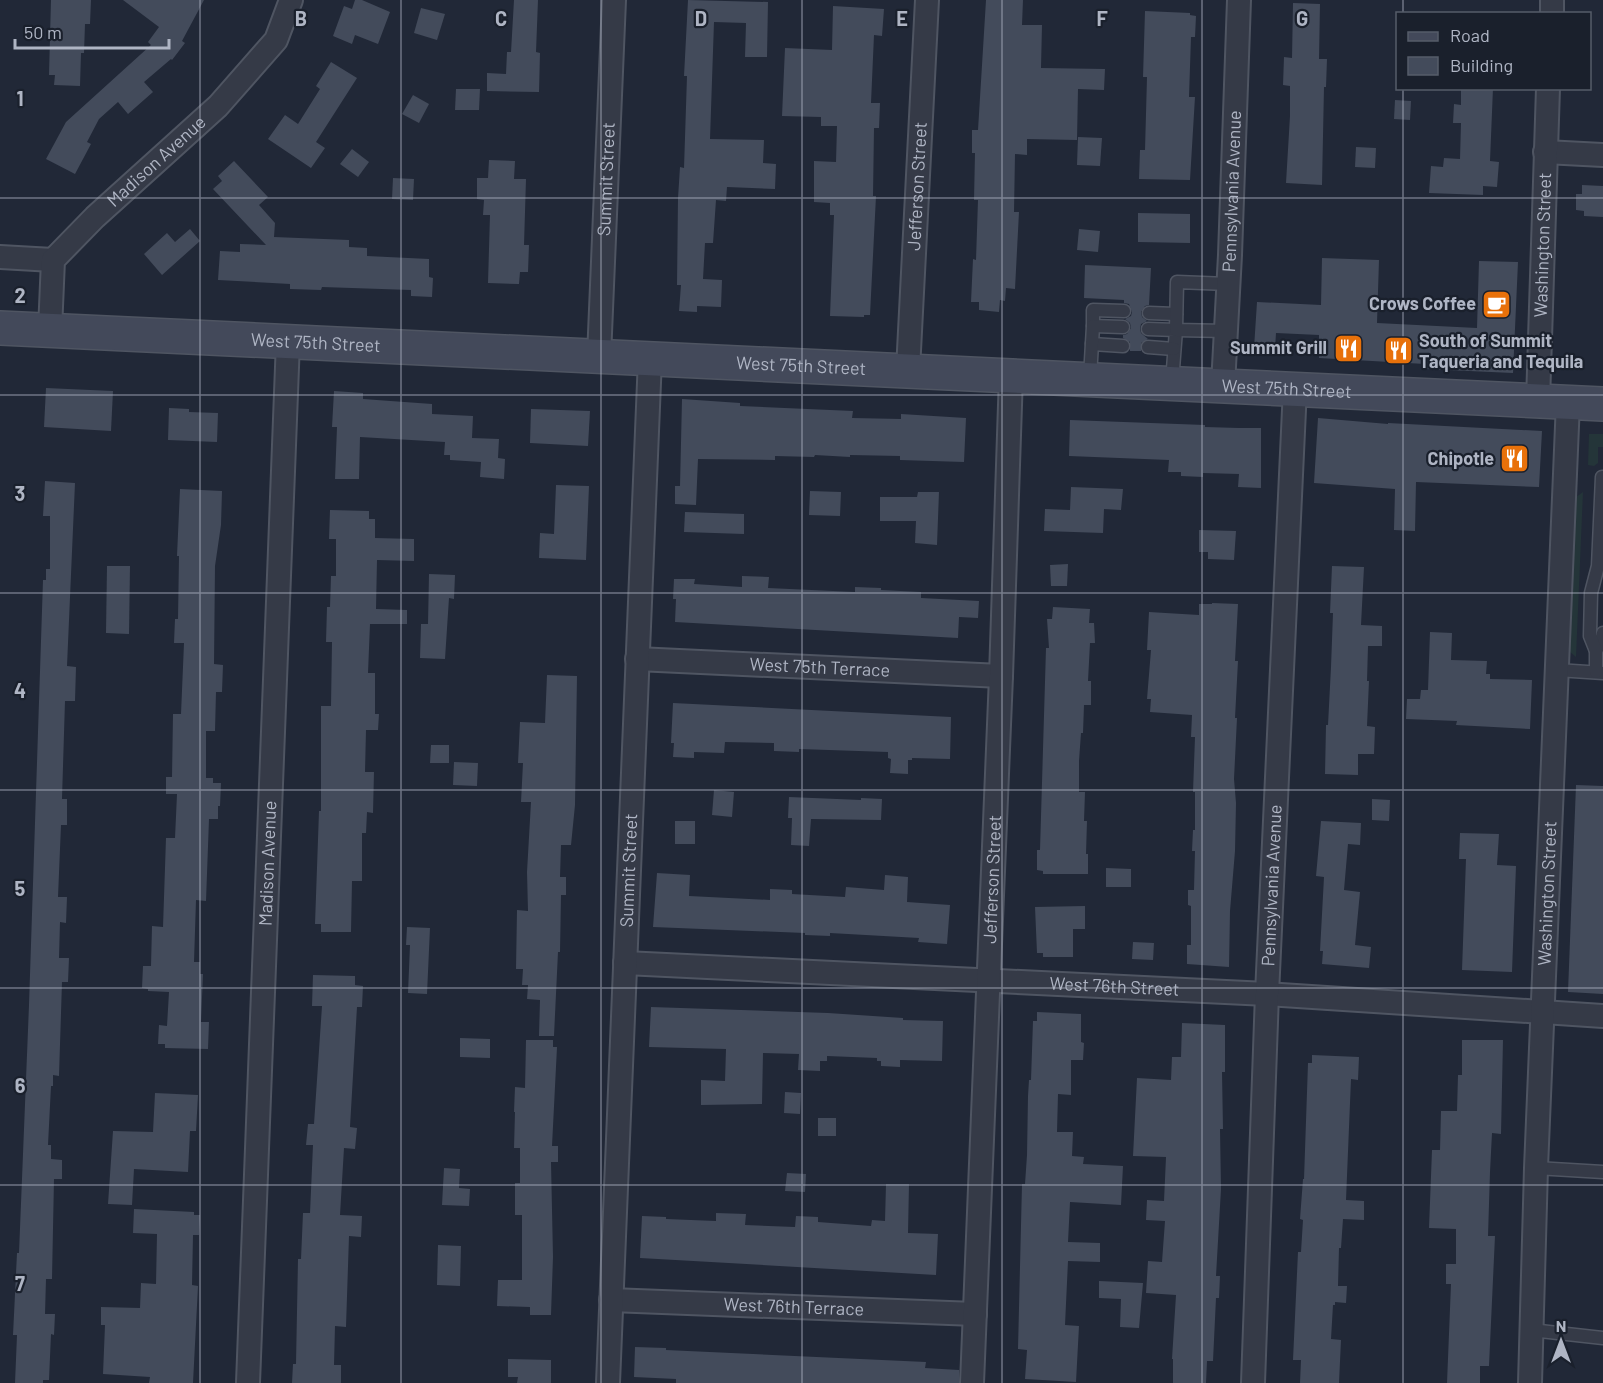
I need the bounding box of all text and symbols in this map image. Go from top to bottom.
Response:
text: B [295,6,307,30]
text: C [495,6,507,30]
text: D [695,6,707,30]
text: E [896,6,908,30]
text: F [1096,6,1108,30]
text: G [1296,6,1308,30]
scale bar [15,12,170,50]
legend [1396,12,1591,90]
text: 50 m [24,21,62,43]
text: Road [1450,24,1490,46]
text: Building [1450,54,1513,76]
text: 1 [16,86,24,110]
street label: Pennsylvania Avenue [1217,110,1245,273]
street label: Madison Avenue [102,111,210,211]
street label: Jefferson Street [902,121,931,251]
street label: Summit Street [592,122,619,236]
street label: Washington Street [1529,172,1555,318]
text: 2 [14,283,26,307]
cafe icon: Crows Coffee [1481,288,1513,320]
place label: Crows Coffee [1369,292,1476,314]
street label: West 75th Street [250,328,381,356]
place label: South of Summit Taqueria and Tequila [1419,329,1583,372]
restaurant icon: Summit Grill [1332,332,1364,364]
restaurant icon: South of Summit Taqueria and Tequila [1382,335,1414,367]
place label: Summit Grill [1230,336,1327,358]
street label: West 75th Street [736,351,867,379]
street label: West 75th Street [1221,374,1352,402]
restaurant icon: Chipotle [1499,443,1531,475]
place label: Chipotle [1428,447,1494,469]
text: 3 [15,481,25,505]
street label: West 75th Terrace [749,652,891,681]
text: 4 [14,678,26,702]
street label: Madison Avenue [254,800,280,927]
street label: Pennsylvania Avenue [1256,804,1286,967]
street label: Summit Street [615,813,641,928]
street label: Jefferson Street [978,815,1005,944]
street label: Washington Street [1532,820,1560,966]
text: 5 [15,876,26,900]
street label: West 76th Street [1049,972,1180,1000]
text: 6 [15,1073,26,1097]
text: 7 [15,1271,25,1295]
street label: West 76th Terrace [723,1292,865,1320]
north arrow [1531,1311,1591,1371]
text: N [1556,1316,1566,1335]

